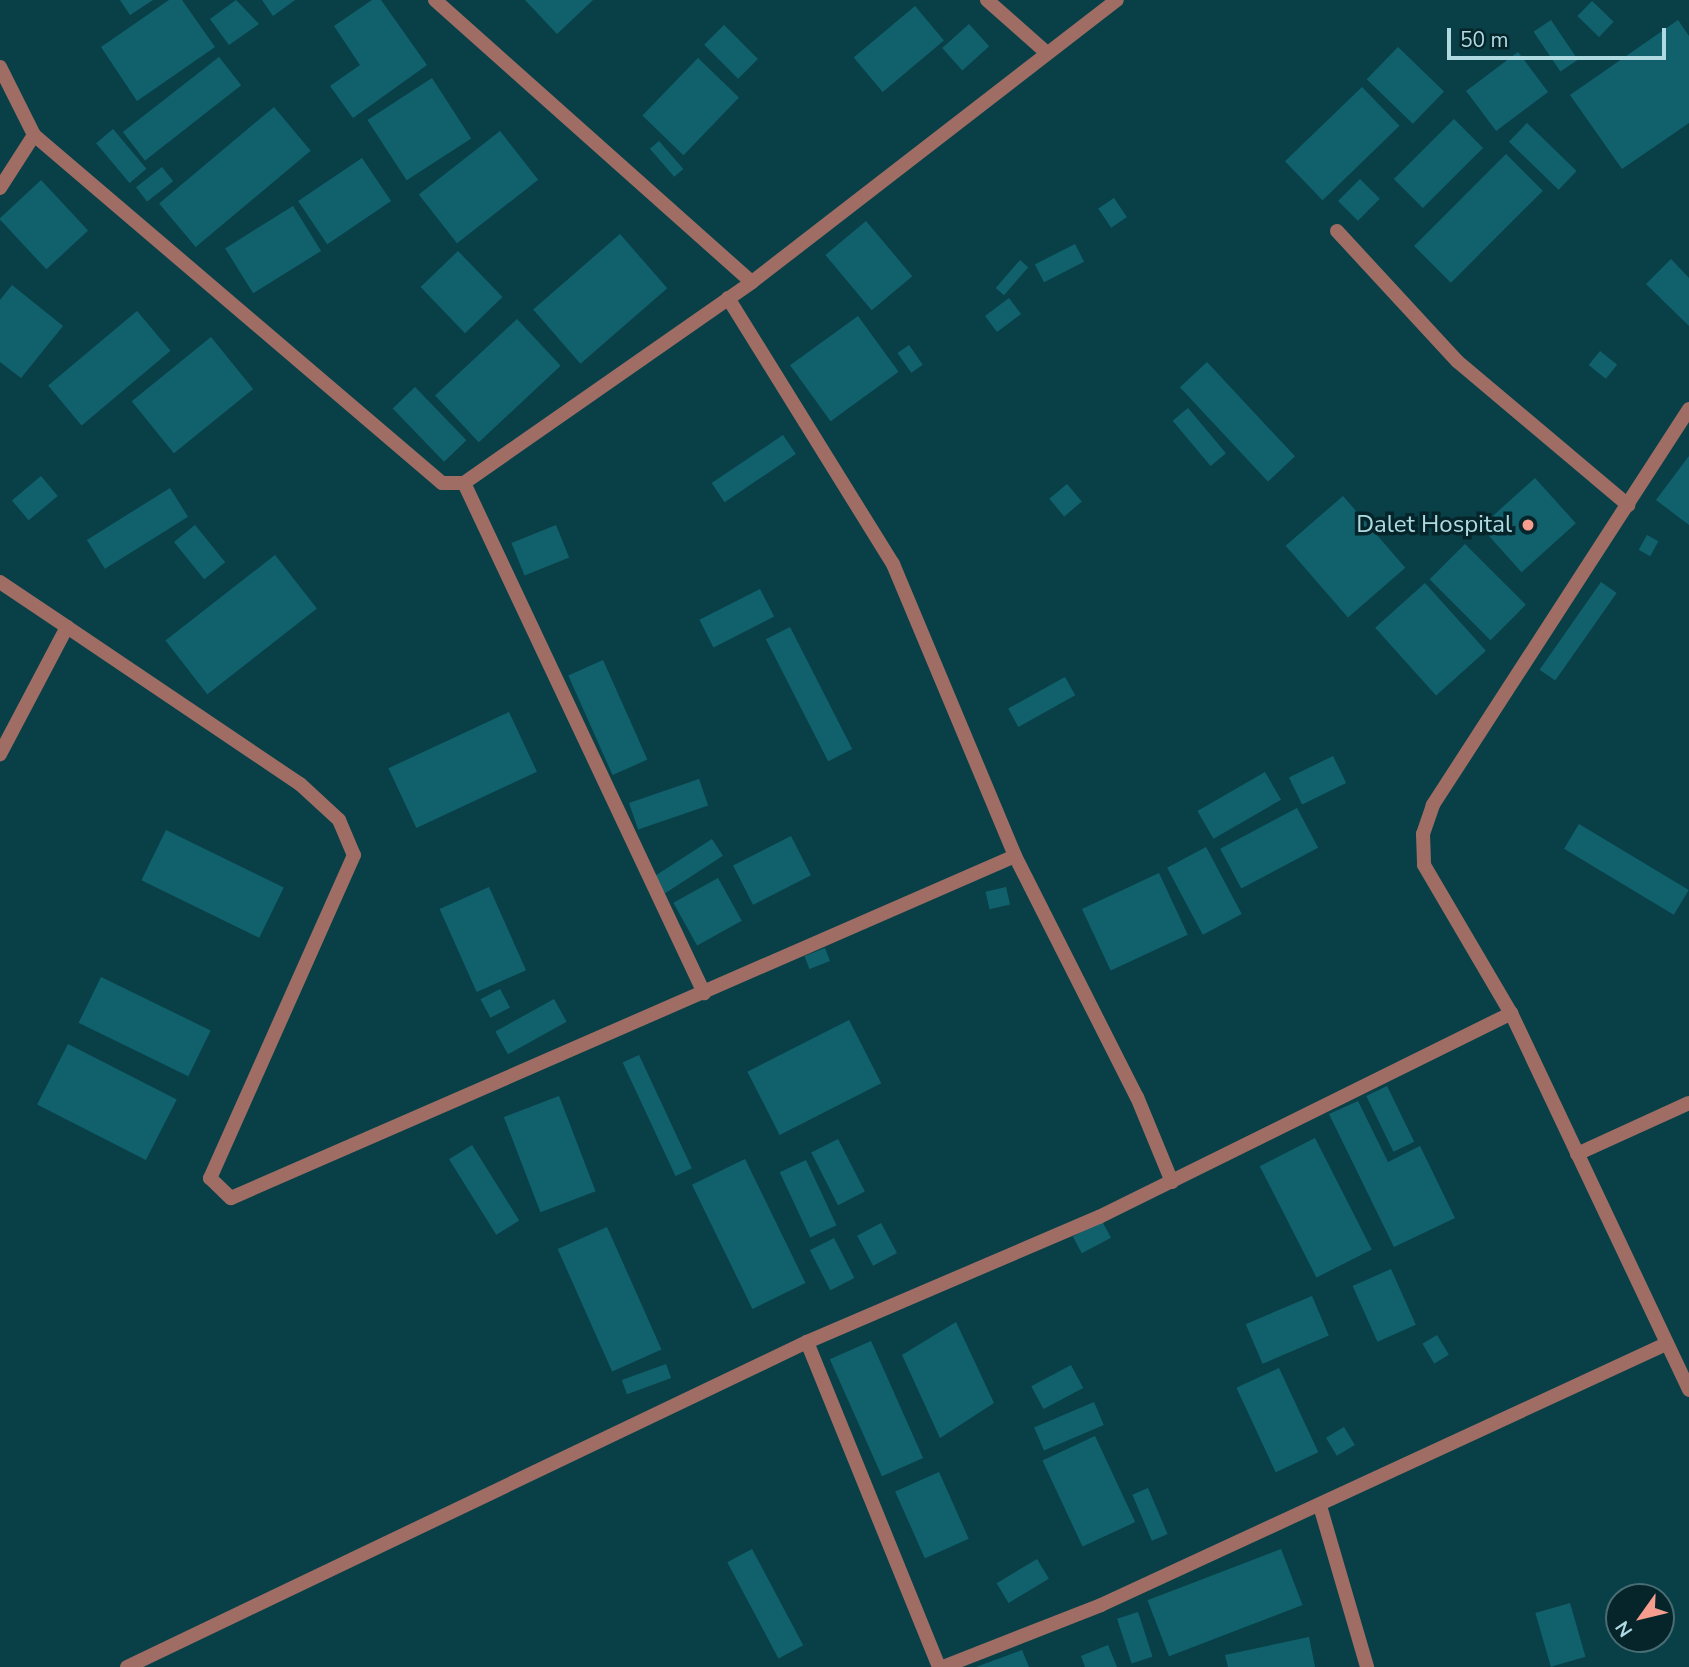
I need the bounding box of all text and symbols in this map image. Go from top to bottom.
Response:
scale bar [1451,14,1670,58]
text: 50 m [1460,26,1509,54]
place label: Dalet Hospital [1356,511,1512,539]
marker: Dalet Hospital [1518,515,1538,535]
north arrow [1605,1583,1675,1653]
text: N [1609,1615,1639,1642]

